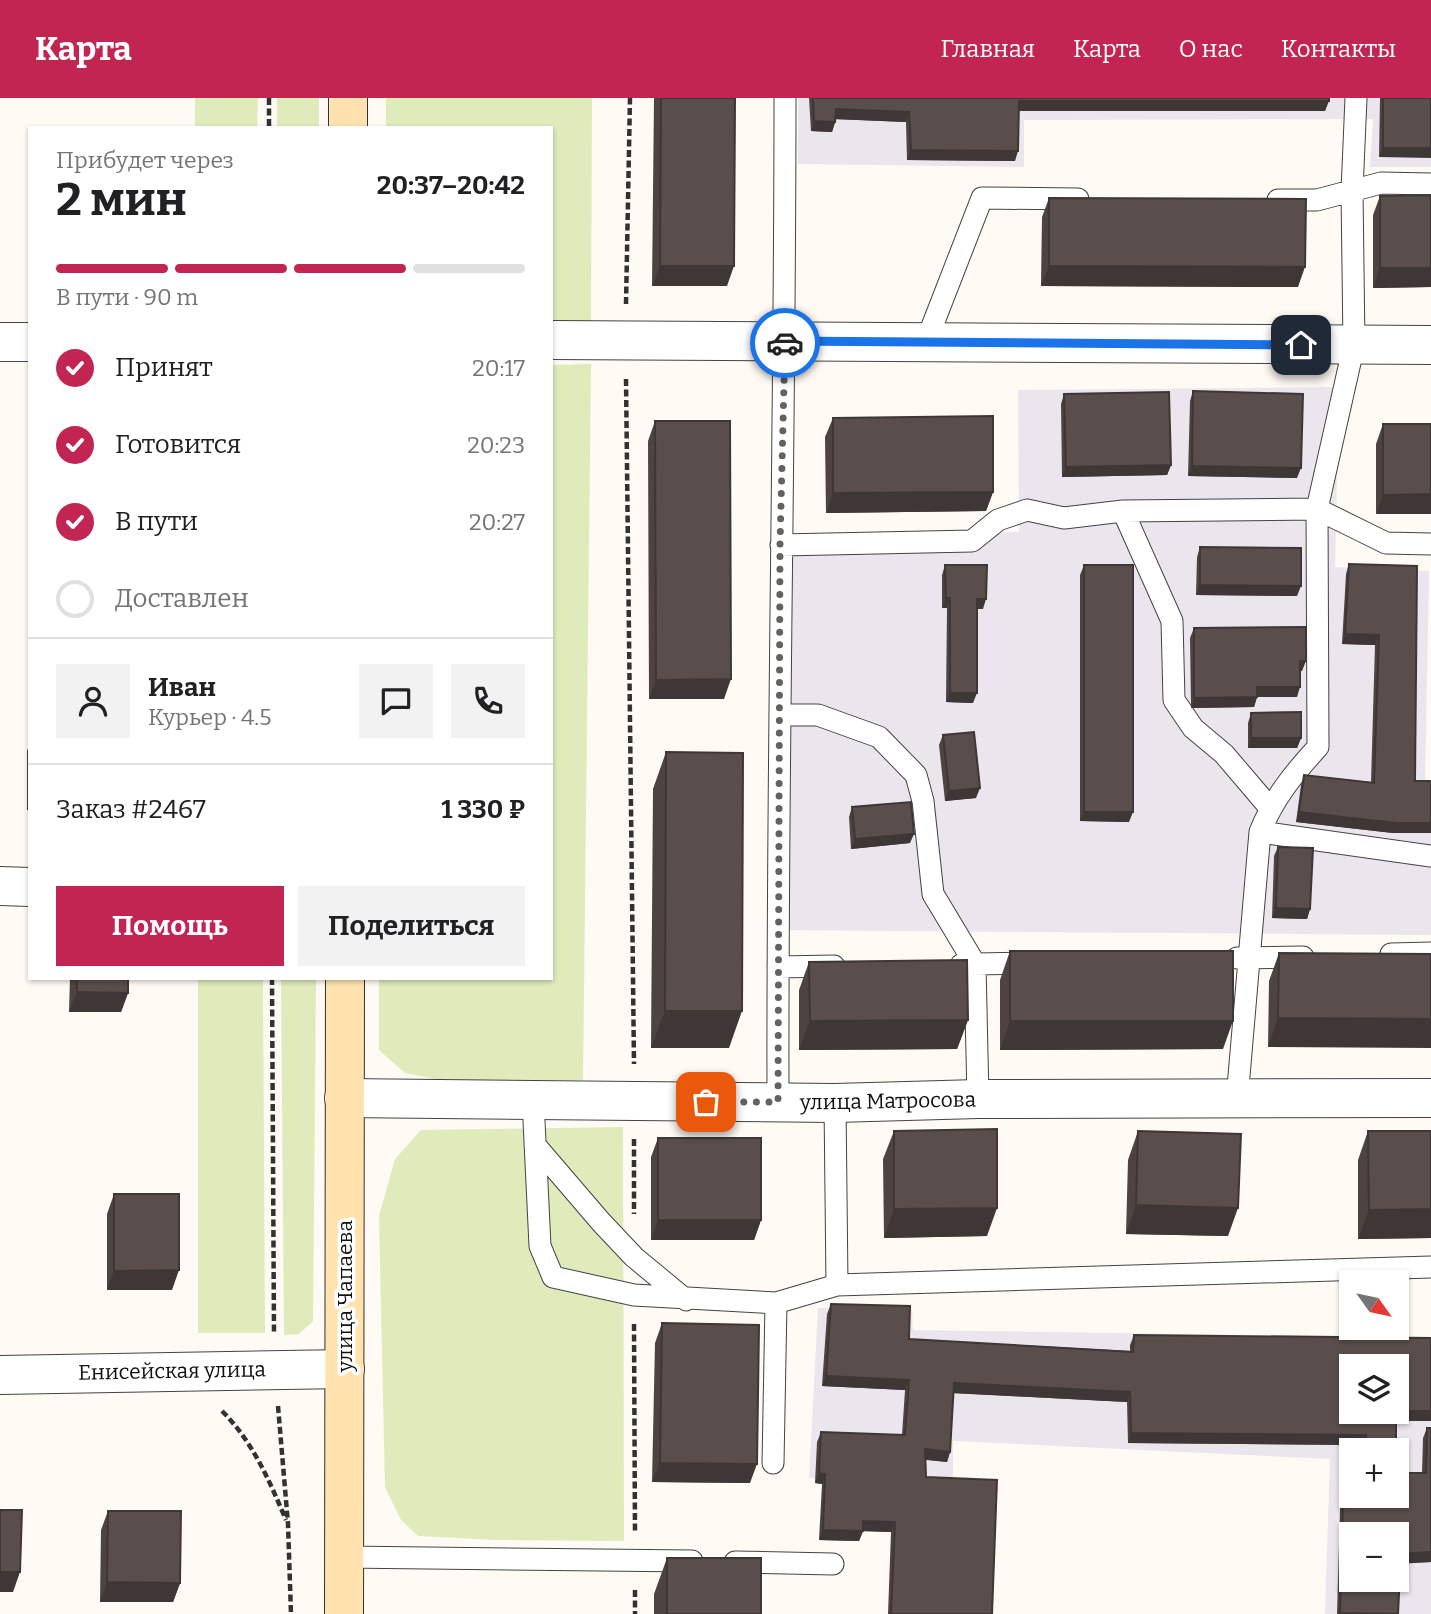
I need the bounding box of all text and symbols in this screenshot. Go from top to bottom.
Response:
text: Карта [35,29,132,69]
text: Главная [940,35,1035,63]
text: Карта [1073,35,1141,63]
text: О нас [1179,35,1243,63]
text: Контакты [1281,35,1396,63]
text: Прибудет через [56,146,234,174]
text: 20:37–20:42 [377,170,525,201]
text: 2 мин [56,172,187,227]
text: В пути · 90 m [56,283,198,311]
courier [750,308,820,378]
pin [1271,315,1331,375]
icon: car [766,324,804,362]
icon: home [1282,326,1320,364]
icon: check [56,349,94,387]
text: Принят [115,352,213,383]
text: 20:17 [472,354,525,382]
icon: check [56,426,94,464]
text: Готовится [115,429,241,460]
text: 20:23 [467,431,525,459]
icon: check [56,503,94,541]
text: В пути [115,506,198,537]
text: 20:27 [469,508,525,536]
text: Доставлен [115,583,249,614]
button: person [56,664,130,738]
button: chat [359,664,433,738]
button: phone [451,664,525,738]
text: Иван [148,672,216,703]
text: Курьер · 4.5 [148,703,271,731]
text: Заказ #2467 [56,794,206,825]
text: 1 330 ₽ [441,794,525,825]
button: Помощь [56,886,284,966]
button: Поделиться [298,886,525,966]
pin [676,1072,736,1132]
icon: bag [687,1083,725,1121]
street label: улица Матросова [799,1086,977,1116]
street label: улица Чапаева [332,1220,358,1373]
north arrow [1339,1270,1409,1340]
map controls [1339,1270,1409,1592]
button: layers [1339,1354,1409,1424]
street label: Енисейская улица [78,1356,267,1386]
button: + [1339,1438,1409,1508]
button: − [1339,1522,1409,1592]

